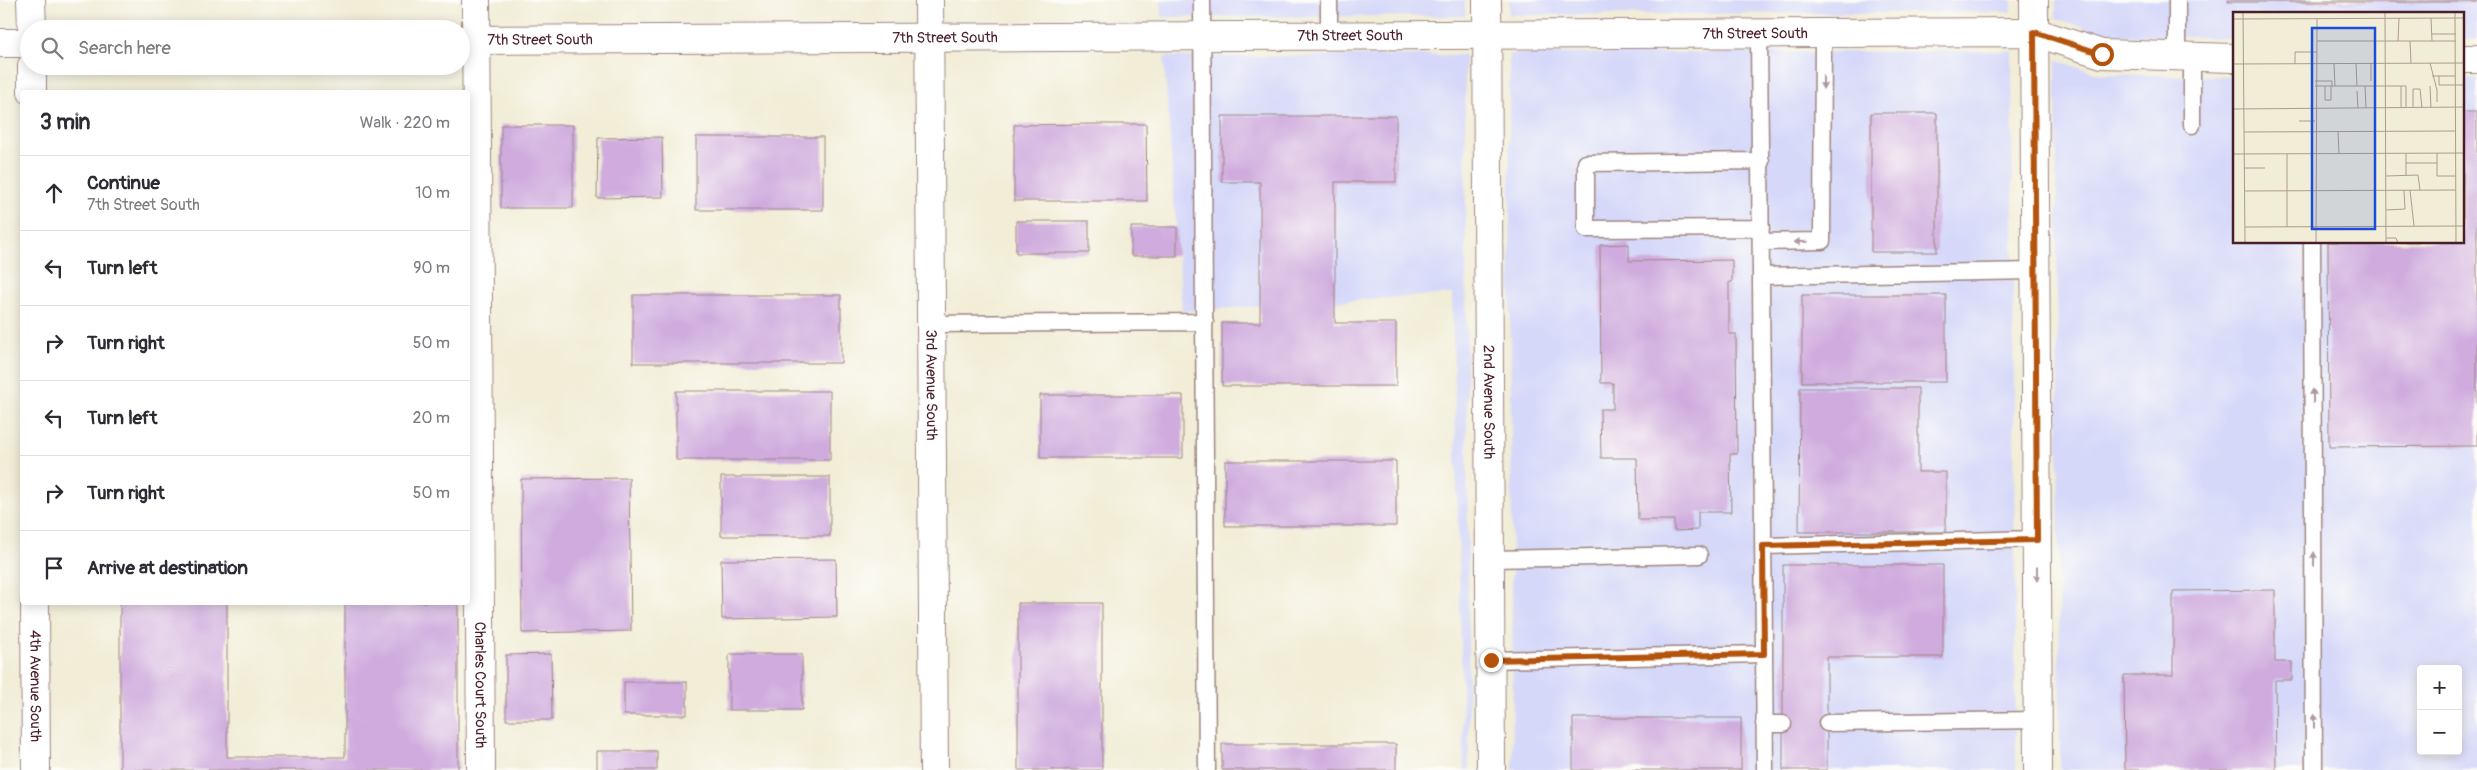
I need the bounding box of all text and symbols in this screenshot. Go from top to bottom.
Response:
inset map [2233,12,2464,244]
search box [20,20,470,75]
street label: 7th Street South [1702,24,1808,43]
street label: 7th Street South [1297,26,1403,45]
street label: 7th Street South [892,28,998,47]
street label: 7th Street South [487,30,593,49]
icon: search [38,34,66,62]
text: Search here [78,36,171,60]
route start [2091,43,2114,66]
one-way arrow [1818,74,1826,90]
text: 3 min [40,109,90,136]
text: Walk · 220 m [360,113,450,133]
text: Continue [87,171,160,195]
icon: ahead [40,179,68,207]
text: 10 m [415,183,450,203]
text: 7th Street South [87,195,200,215]
one-way arrow [1793,238,1809,246]
icon: left [40,254,68,282]
text: Turn left [87,256,157,280]
text: 90 m [413,258,450,278]
icon: right [40,329,68,357]
street label: 3rd Avenue South [922,329,941,441]
text: Turn right [87,331,165,355]
text: 50 m [413,333,450,353]
street label: 2nd Avenue South [1479,345,1499,459]
one-way arrow [2309,388,2317,404]
icon: left [40,404,68,432]
text: Turn left [87,406,157,430]
text: 20 m [412,408,450,428]
icon: right [40,479,68,507]
text: Turn right [87,481,165,505]
text: 50 m [413,483,450,503]
one-way arrow [2310,551,2318,567]
icon: arrive [40,554,68,582]
text: Arrive at destination [87,556,248,580]
one-way arrow [2033,566,2041,582]
street label: Charles Court South [471,622,490,748]
street label: 4th Avenue South [26,630,45,742]
route end [1480,649,1503,672]
map controls [2417,665,2462,755]
button: + [2417,665,2462,710]
button: − [2417,710,2462,755]
one-way arrow [2310,713,2318,729]

